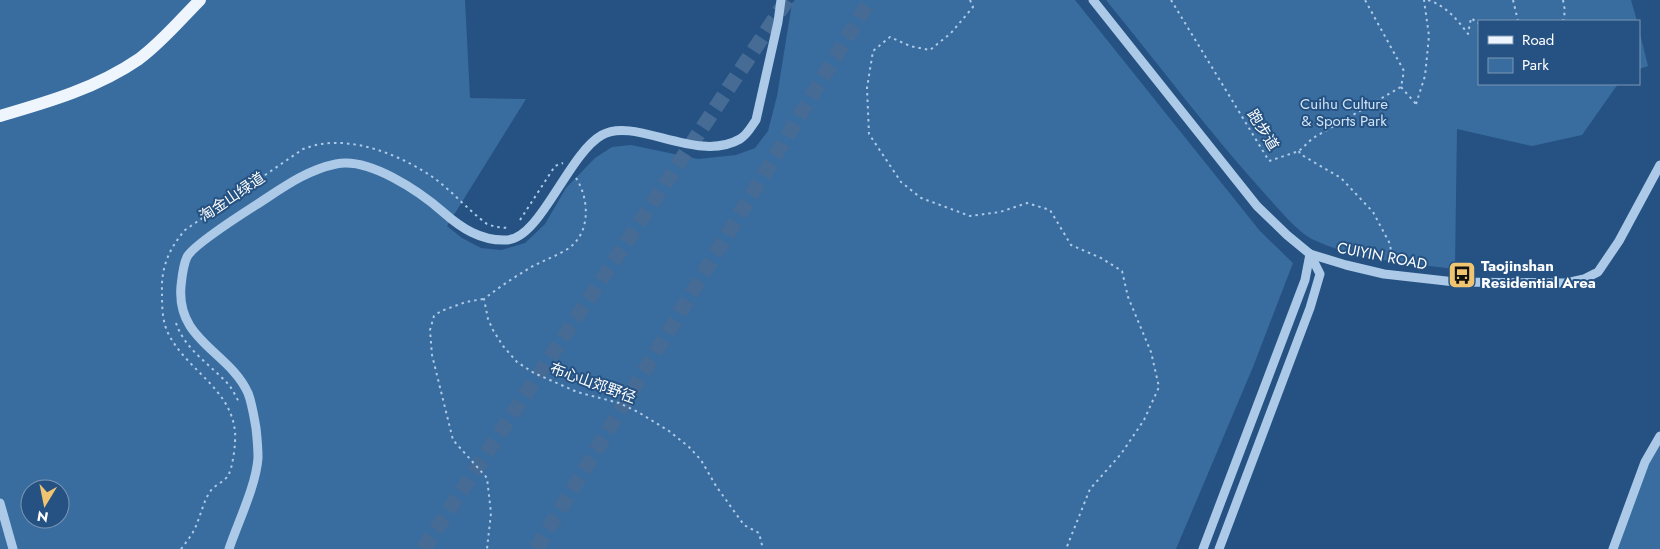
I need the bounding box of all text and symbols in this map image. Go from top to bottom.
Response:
legend [1478,20,1640,85]
text: Road [1522,29,1554,51]
text: Park [1522,54,1549,76]
park label: Cuihu Culture & Sports Park [1300,93,1388,132]
street label: 跑步道 [1242,105,1284,155]
street label: 淘金山绿道 [195,167,269,227]
street label: CUIYIN ROAD [1335,236,1429,276]
place label: Taojinshan Residential Area [1481,255,1596,294]
bus stop icon: Taojinshan Residential Area [1447,260,1477,290]
street label: 布心山郊野径 [547,357,639,409]
north arrow [20,479,70,529]
text: N [36,506,50,528]

